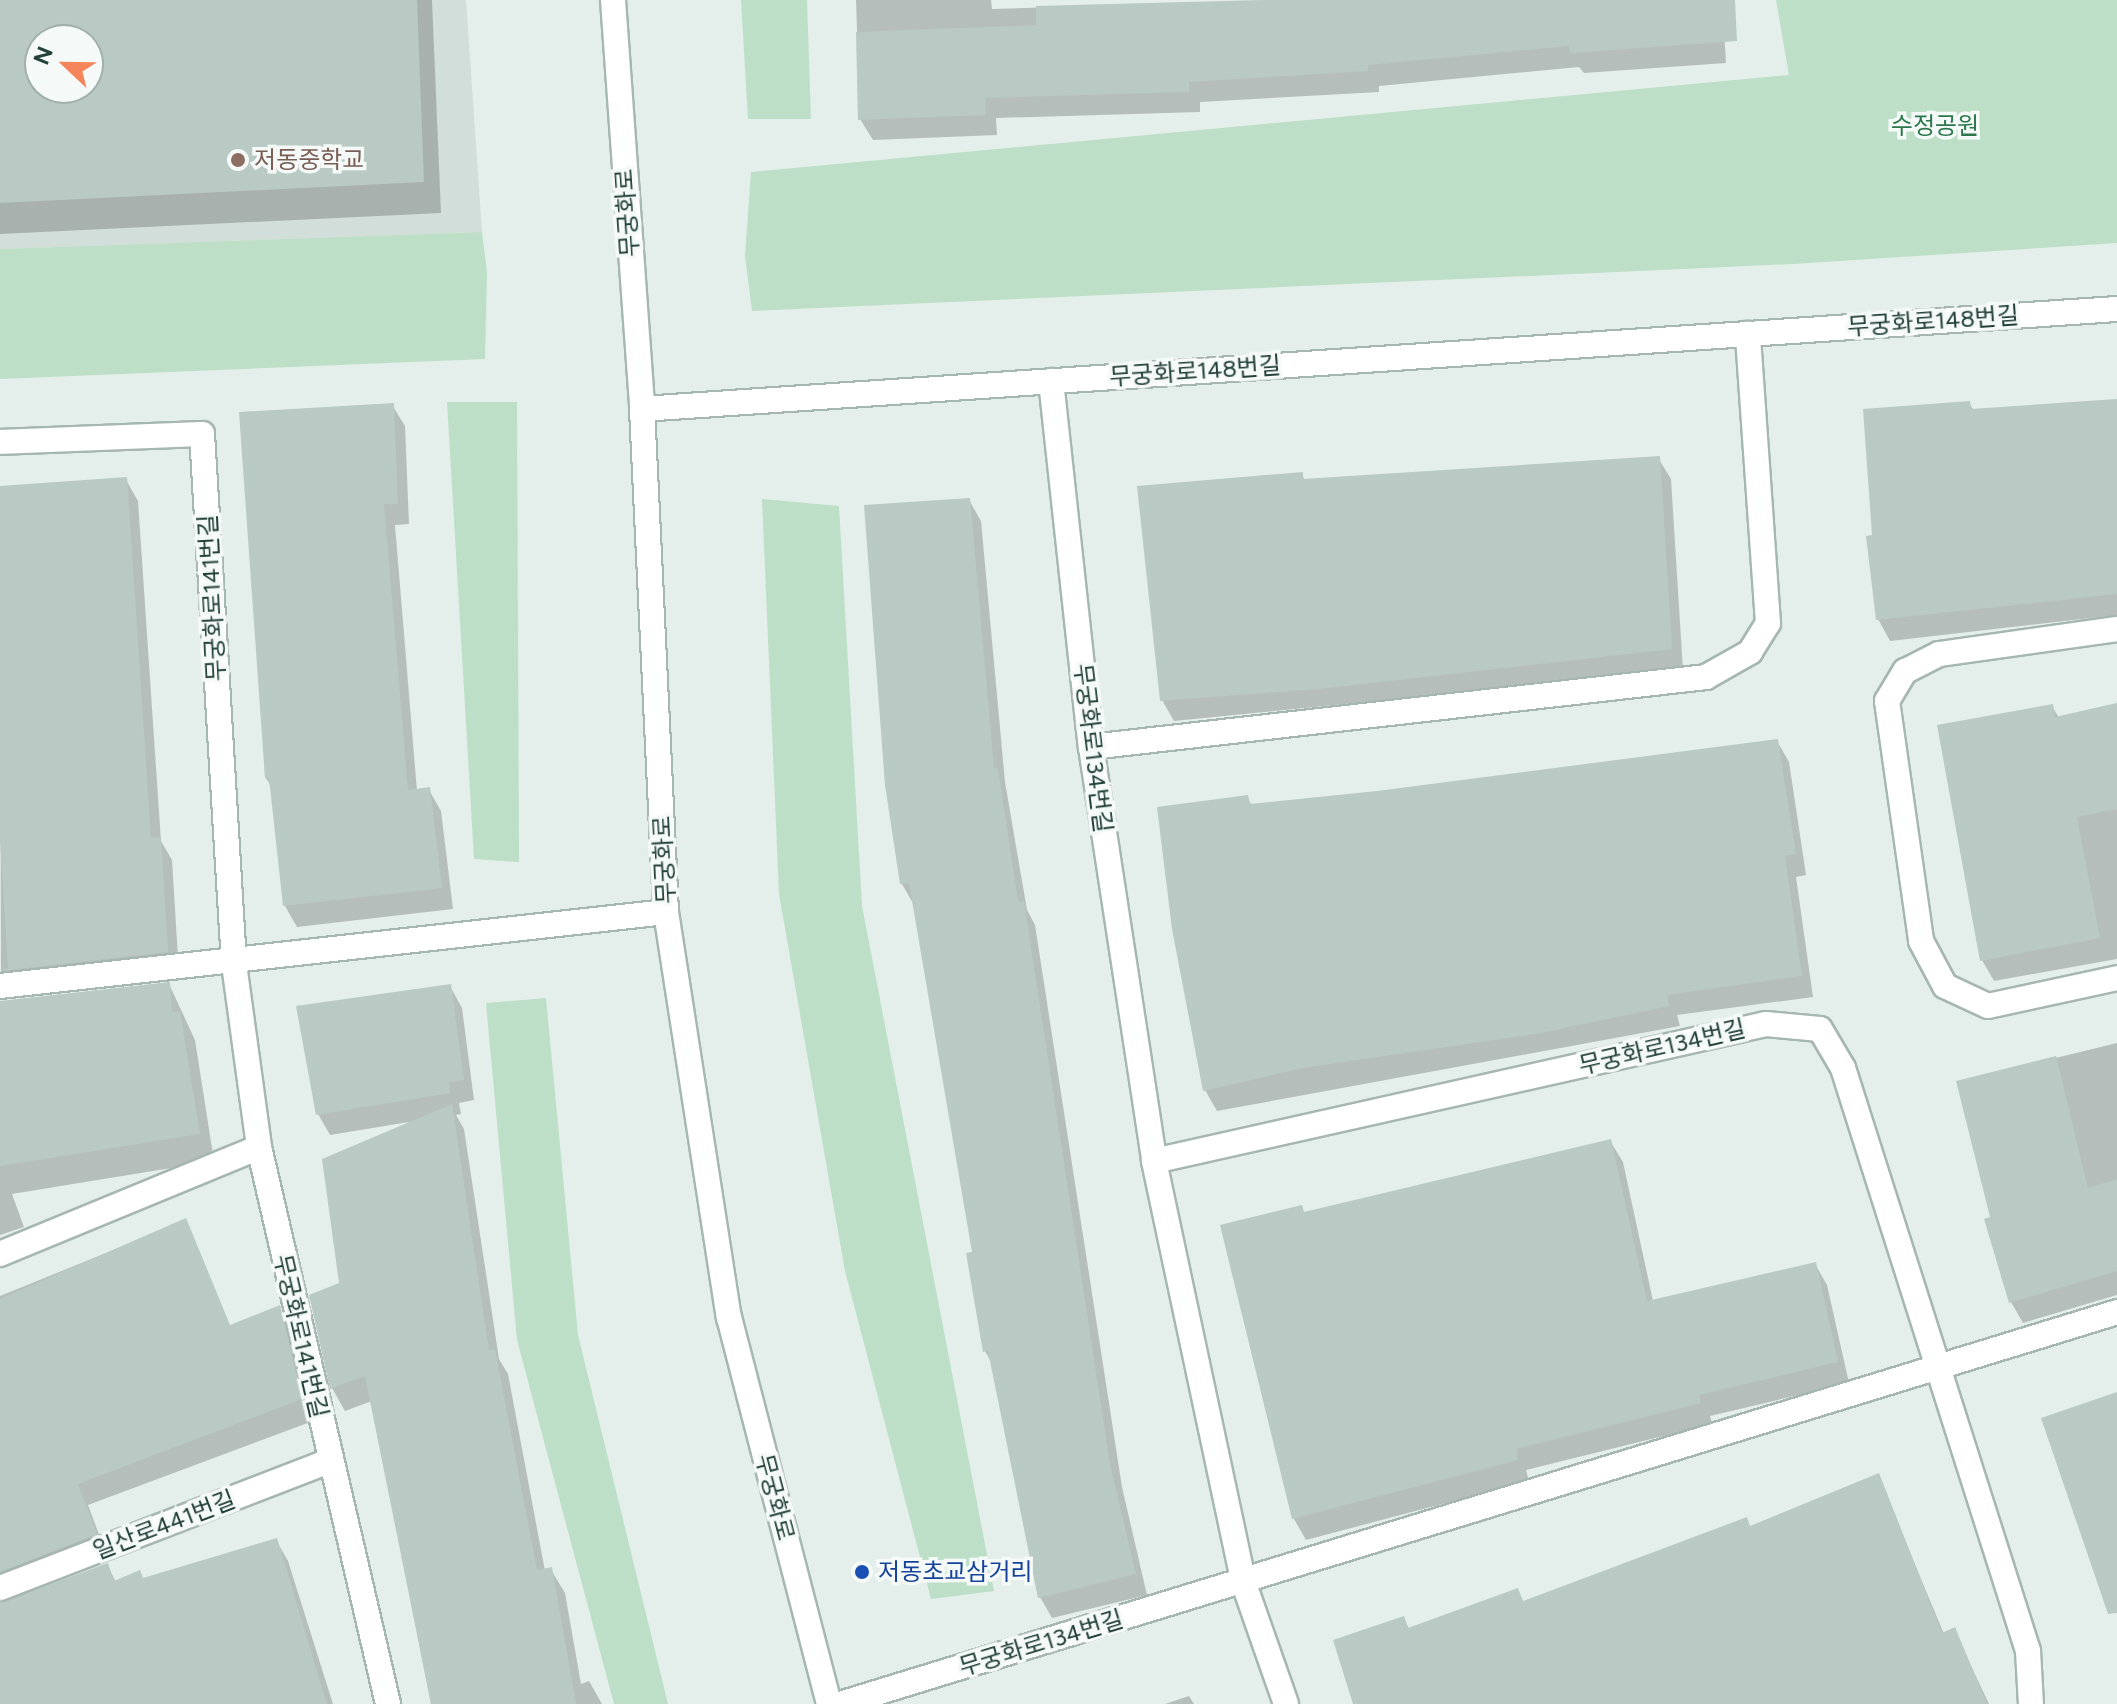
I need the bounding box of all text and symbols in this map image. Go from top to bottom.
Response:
north arrow [24,24,104,104]
text: N [27,43,59,69]
park label: 수정공원 [1891,112,1979,140]
place label: 저동중학교 [254,146,364,174]
marker: 저동중학교 [229,151,247,169]
street label: 무궁화로 [610,168,644,258]
street label: 무궁화로148번길 [1846,301,2020,341]
street label: 무궁화로148번길 [1108,351,1282,391]
street label: 무궁화로141번길 [193,514,231,682]
street label: 무궁화로134번길 [1068,662,1118,834]
street label: 무궁화로 [647,815,681,905]
street label: 무궁화로134번길 [1576,1014,1748,1080]
street label: 무궁화로141번길 [268,1251,334,1421]
street label: 무궁화로 [750,1451,800,1543]
street label: 일산로441번길 [89,1485,239,1565]
place label: 저동초교삼거리 [878,1558,1033,1586]
marker: 저동초교삼거리 [853,1563,871,1581]
street label: 무궁화로134번길 [955,1604,1127,1682]

